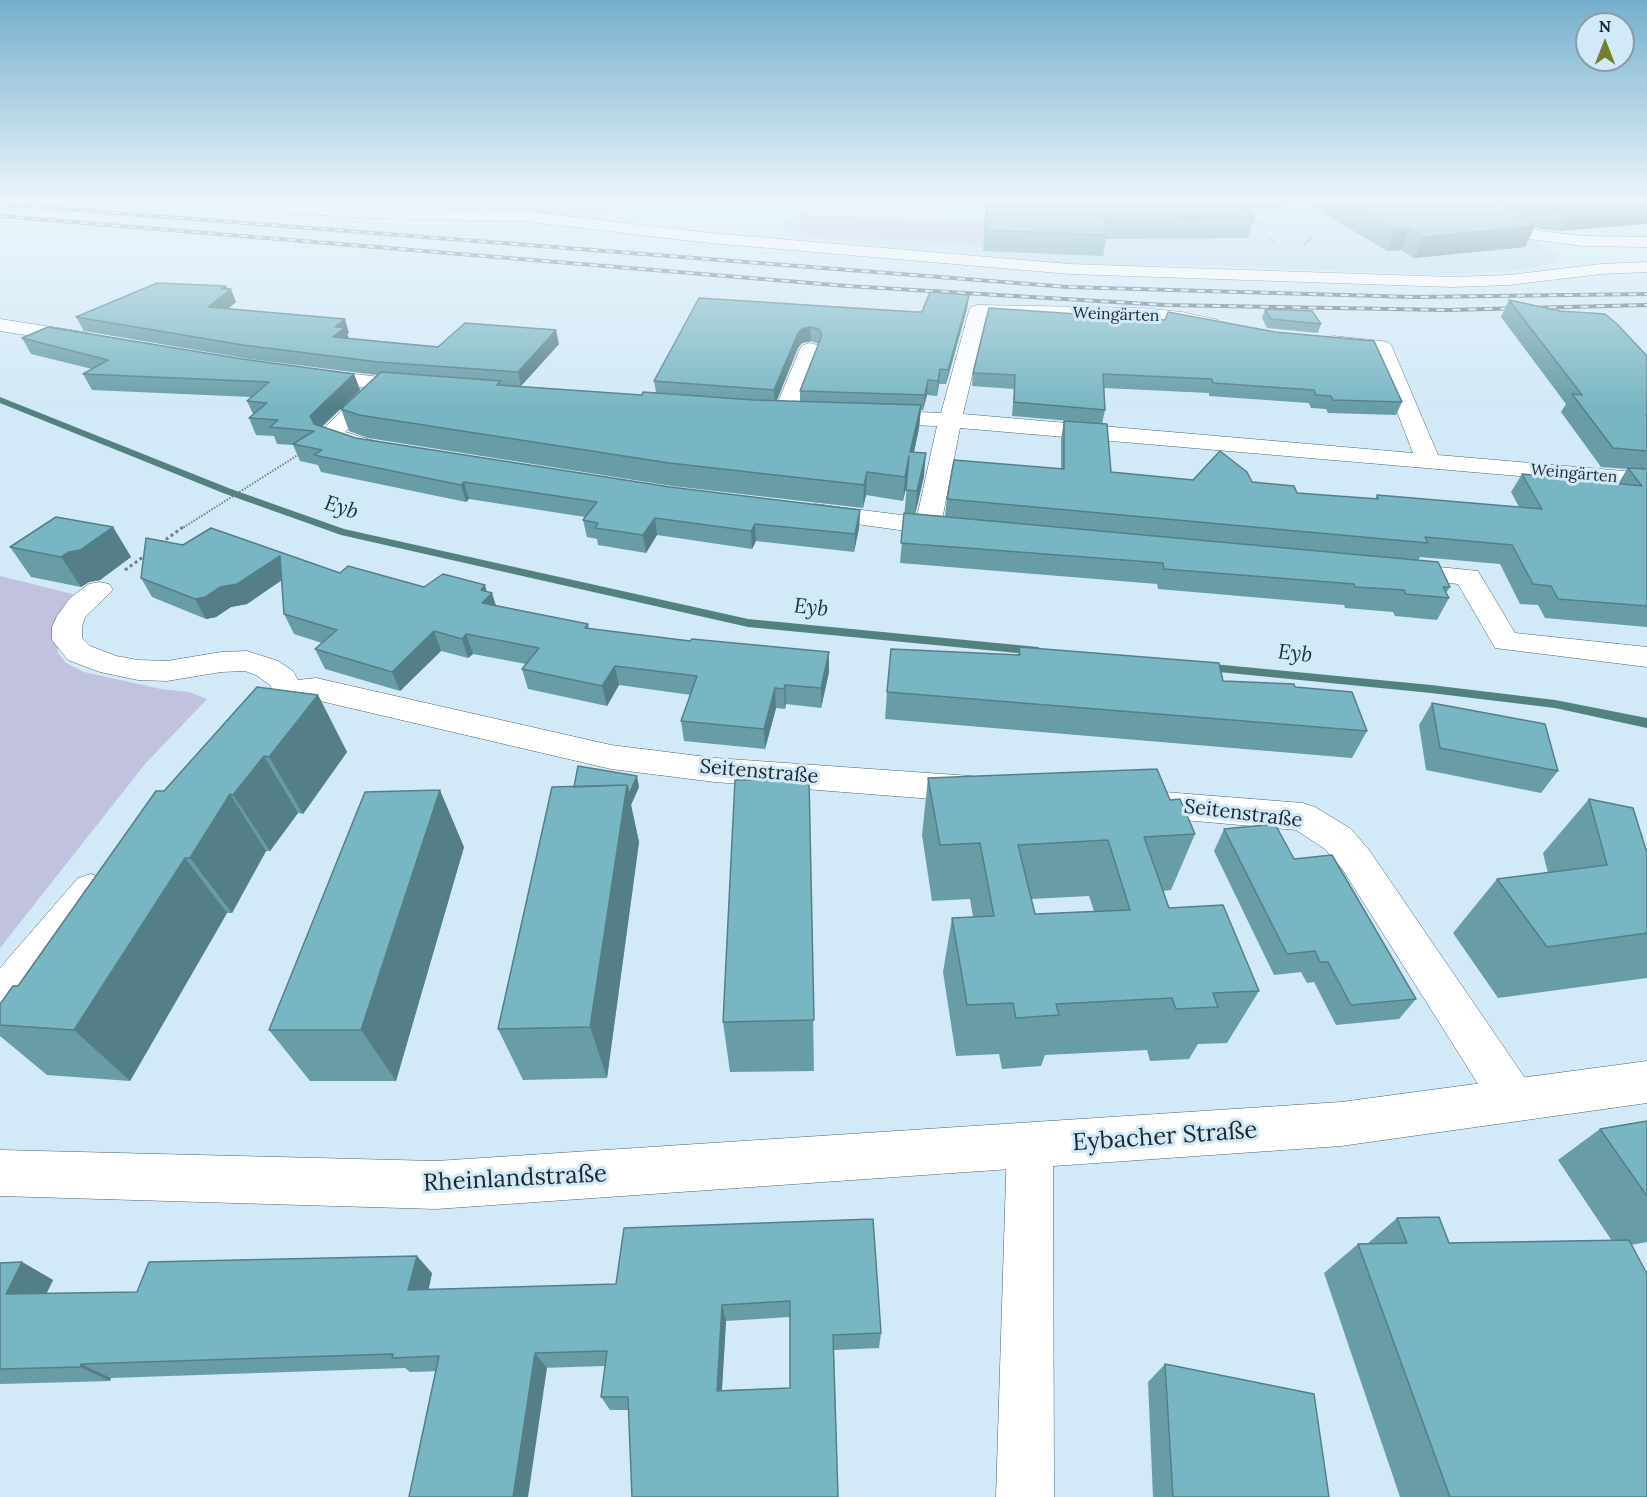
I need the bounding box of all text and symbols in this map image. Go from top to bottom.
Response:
north arrow [1575,12,1635,72]
text: N [1599,16,1611,36]
street label: Weingärten [1072,304,1160,326]
street label: Weingärten [1530,461,1618,487]
water label: Eyb [321,491,361,525]
water label: Eyb [793,594,829,622]
water label: Eyb [1277,640,1313,668]
street label: Seitenstraße [699,755,819,789]
street label: Seitenstraße [1182,795,1304,833]
street label: Eybacher Straße [1072,1116,1258,1158]
street label: Rheinlandstraße [422,1160,608,1198]

